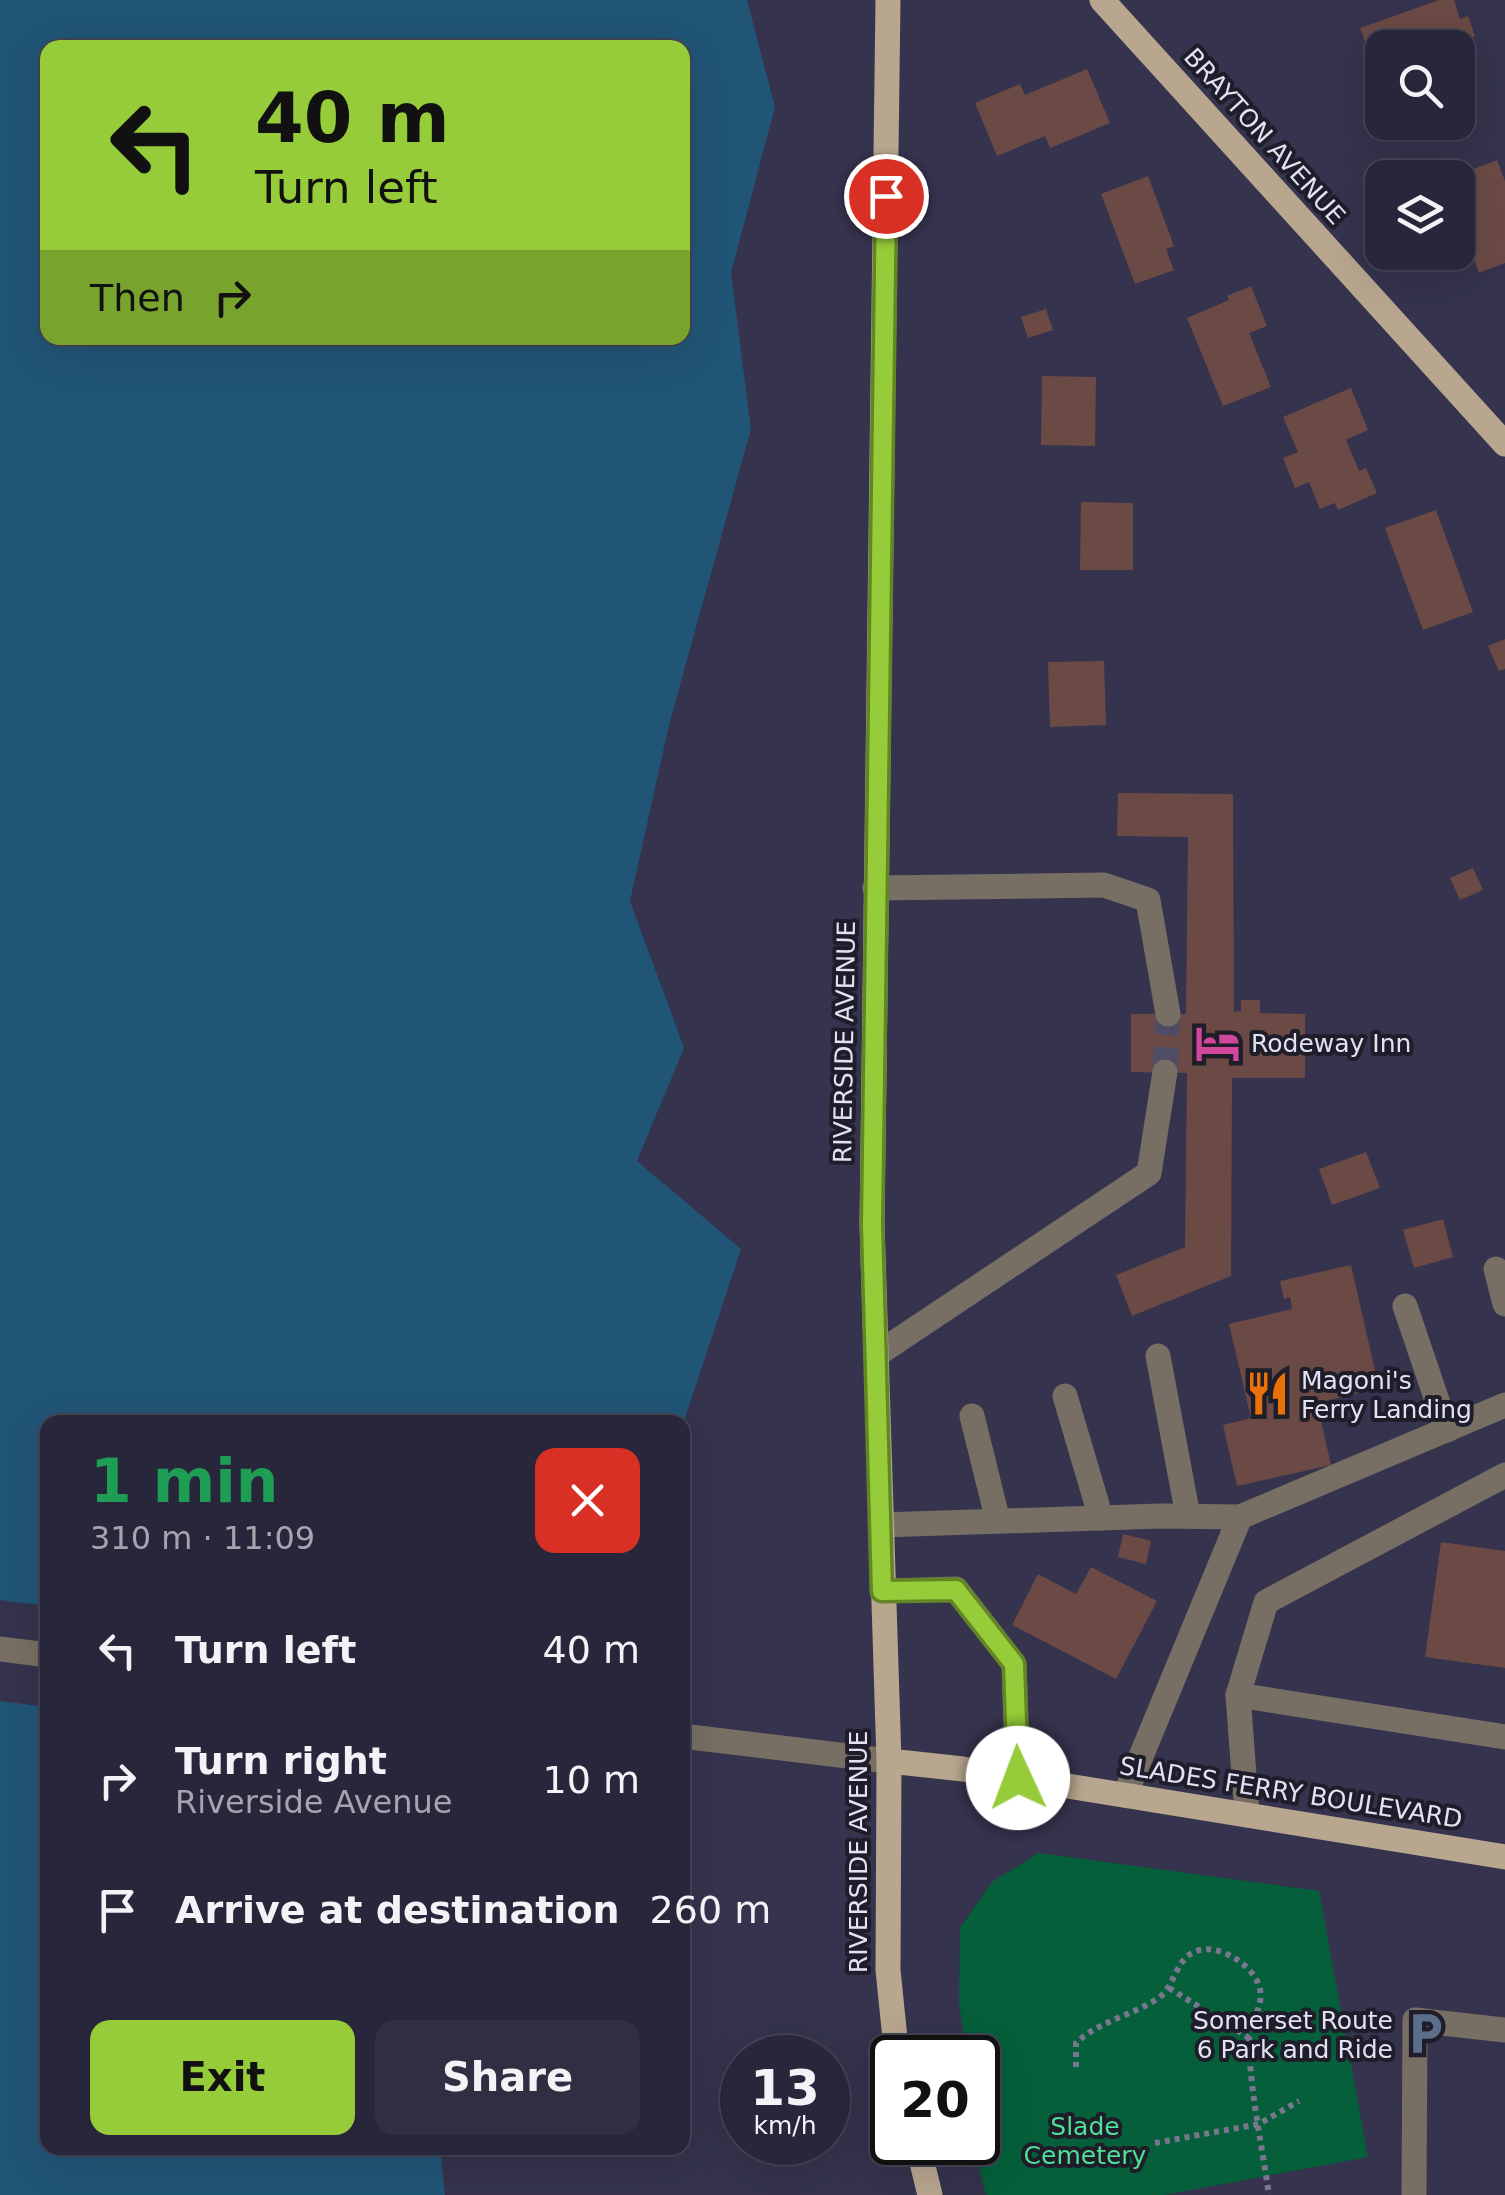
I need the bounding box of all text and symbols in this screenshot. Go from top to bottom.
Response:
map controls [1365,30,1475,270]
button: search [1365,30,1475,140]
street label: BRAYTON AVENUE [1178,42,1351,230]
text: 40 m [255,77,450,159]
icon: left [90,80,220,210]
pin [844,154,929,239]
button: layers [1365,160,1475,270]
text: Turn left [255,161,438,214]
icon: arrive [859,169,914,224]
icon: right [205,270,260,325]
text: Then [90,276,185,320]
street label: RIVERSIDE AVENUE [828,921,861,1163]
hotel icon: Rodeway Inn [1194,1019,1242,1067]
place label: Rodeway Inn [1251,1029,1411,1058]
place label: Magoni's Ferry Landing [1301,1366,1472,1424]
restaurant icon: Magoni's Ferry Landing [1244,1370,1292,1418]
text: 1 min [90,1446,278,1516]
button: close [535,1448,640,1553]
text: 310 m · 11:09 [90,1519,315,1557]
icon: left [90,1623,145,1678]
text: Turn left [175,1628,356,1672]
text: 40 m [543,1628,640,1672]
position arrow [966,1726,1070,1830]
street label: RIVERSIDE AVENUE [844,1731,873,1973]
text: Turn right [175,1739,387,1783]
street label: SLADES FERRY BOULEVARD [1118,1751,1464,1834]
icon: right [90,1753,145,1808]
text: 10 m [543,1758,640,1802]
text: Riverside Avenue [175,1783,453,1821]
icon: arrive [90,1883,145,1938]
text: Arrive at destination [175,1888,620,1932]
text: 260 m [650,1888,771,1932]
place label: Somerset Route 6 Park and Ride [1193,2006,1393,2064]
parking icon: Somerset Route 6 Park and Ride [1402,2010,1450,2058]
button: Exit [90,2020,355,2135]
button: Share [375,2020,640,2135]
speed limit sign: 20 [870,2035,1000,2165]
text: 13 [750,2059,820,2117]
text: km/h [753,2111,817,2140]
park label: Slade Cemetery [1024,2112,1147,2170]

